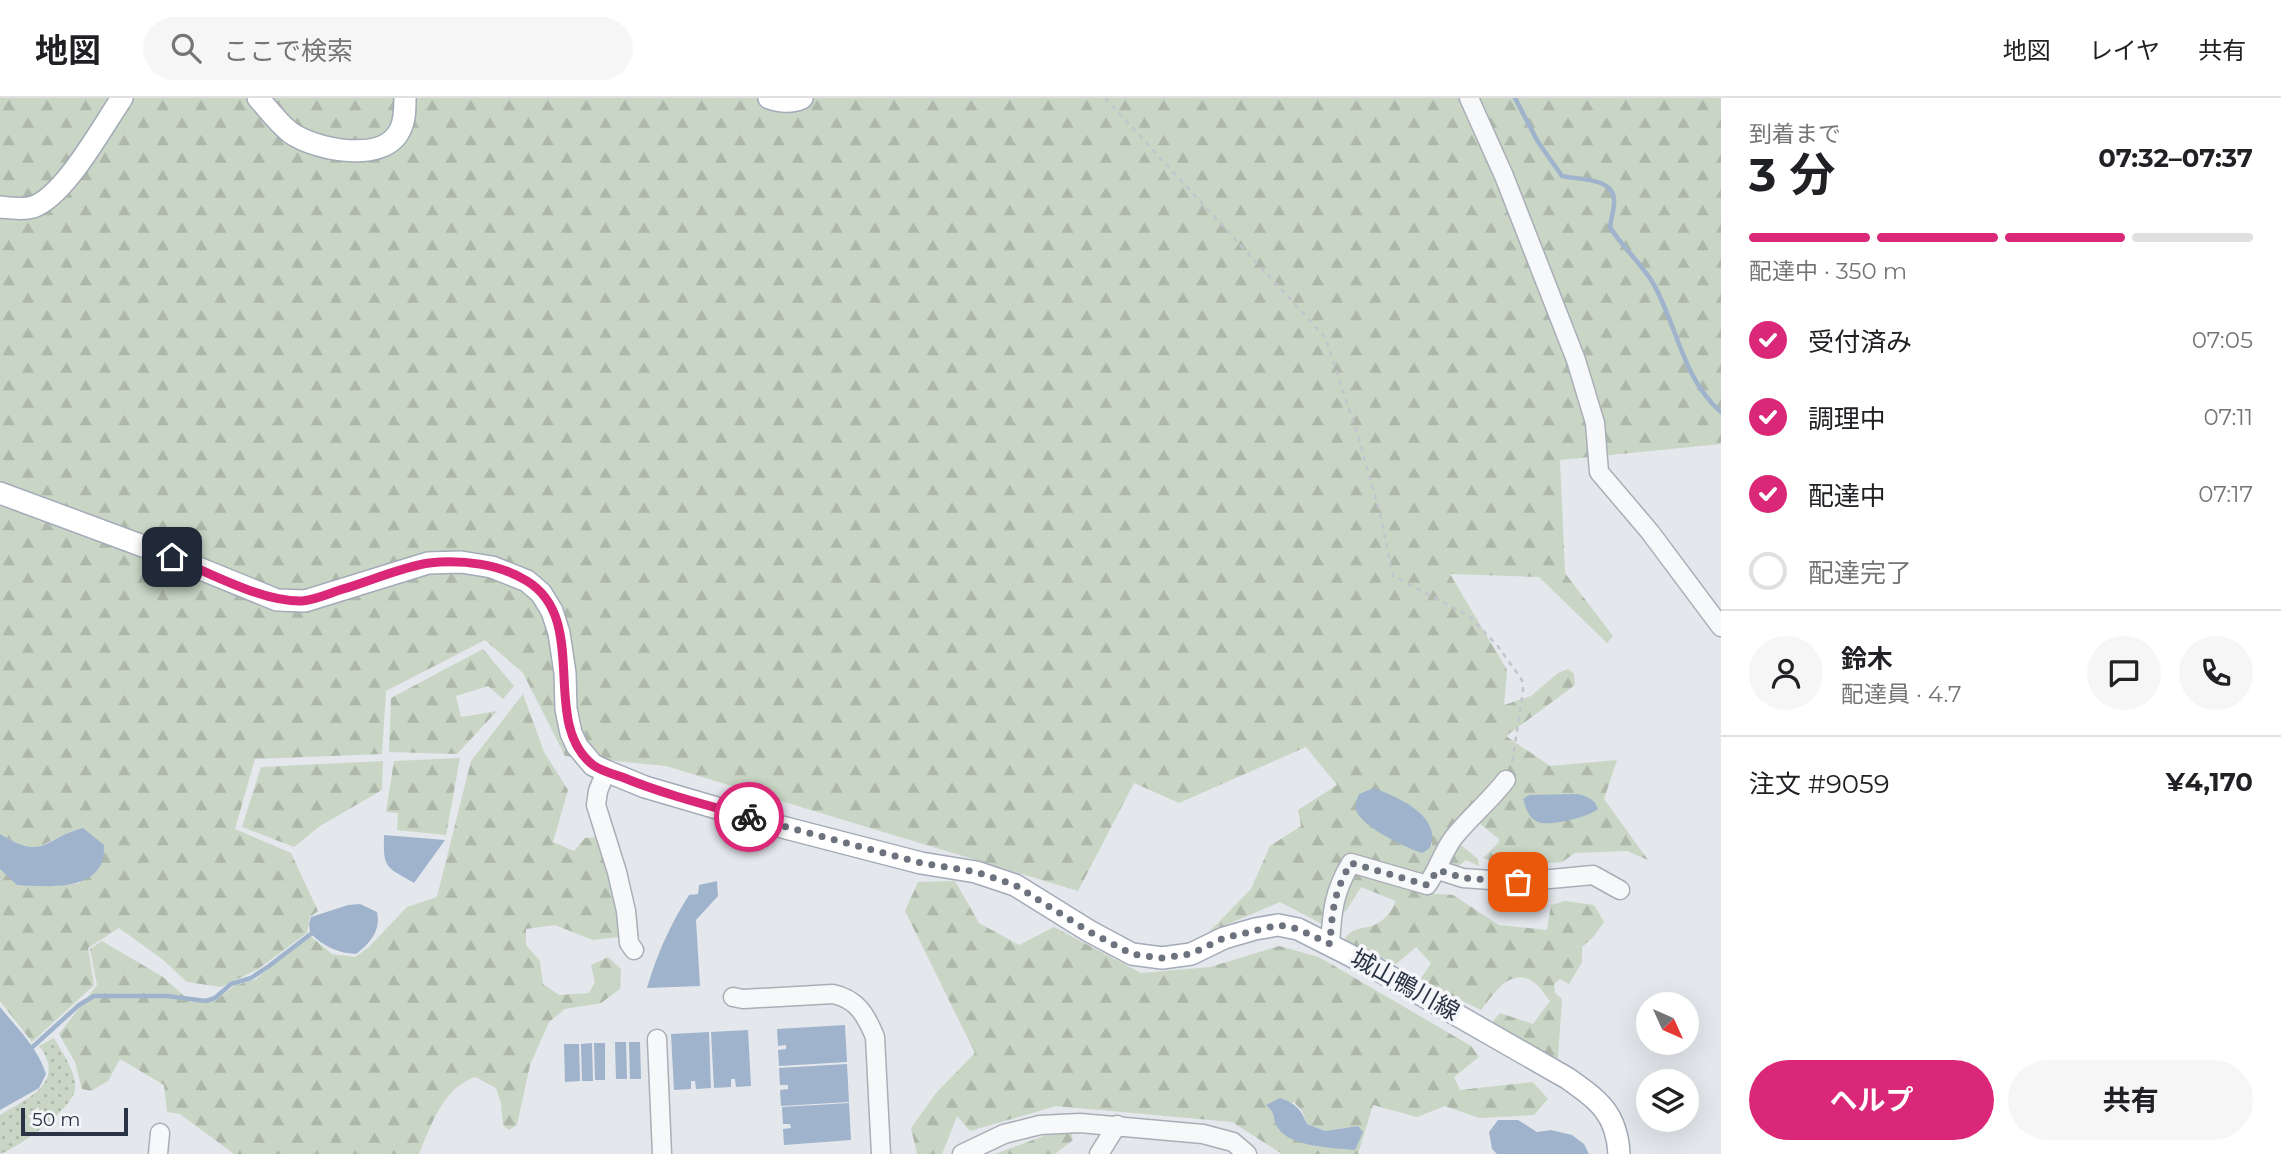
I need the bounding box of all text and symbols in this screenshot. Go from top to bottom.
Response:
search box [143,17,633,80]
icon: search [167,29,205,67]
text: 地図 [35,30,101,70]
text: ここで検索 [223,35,353,67]
text: 地図 [2003,36,2051,65]
text: レイヤ [2089,36,2160,65]
text: 共有 [2198,36,2246,65]
text: 到着まで [1749,120,1841,148]
text: 07:32–07:37 [2098,142,2253,174]
text: 3 分 [1749,146,1835,203]
text: 配達中 · 350 m [1749,257,1907,285]
icon: check [1749,321,1787,359]
text: 受付済み [1808,326,1912,358]
text: 07:05 [2192,326,2253,354]
icon: check [1749,398,1787,436]
text: 調理中 [1808,403,1886,435]
text: 07:11 [2203,403,2253,431]
icon: check [1749,475,1787,513]
text: 配達中 [1808,480,1886,512]
text: 07:17 [2198,480,2253,508]
pin [142,527,202,587]
icon: home [153,538,191,576]
text: 配達完了 [1808,557,1912,589]
button: person [1749,636,1823,710]
button: chat [2087,636,2161,710]
button: phone [2179,636,2253,710]
text: 鈴木 [1841,643,1893,675]
text: 配達員 · 4.7 [1841,680,1962,708]
text: ¥4,170 [2166,766,2253,798]
text: 注文 #9059 [1749,768,1890,800]
courier [714,782,784,852]
icon: bike [730,798,768,836]
pin [1488,852,1548,912]
icon: bag [1499,863,1537,901]
street label: 城山鴨川線 [1346,943,1465,1026]
north arrow [1636,992,1699,1055]
map controls [1636,992,1699,1132]
button: ヘルプ [1749,1060,1994,1140]
button: 共有 [2008,1060,2253,1140]
button: layers [1636,1069,1699,1132]
scale bar [21,1105,128,1137]
text: 50 m [32,1108,80,1131]

